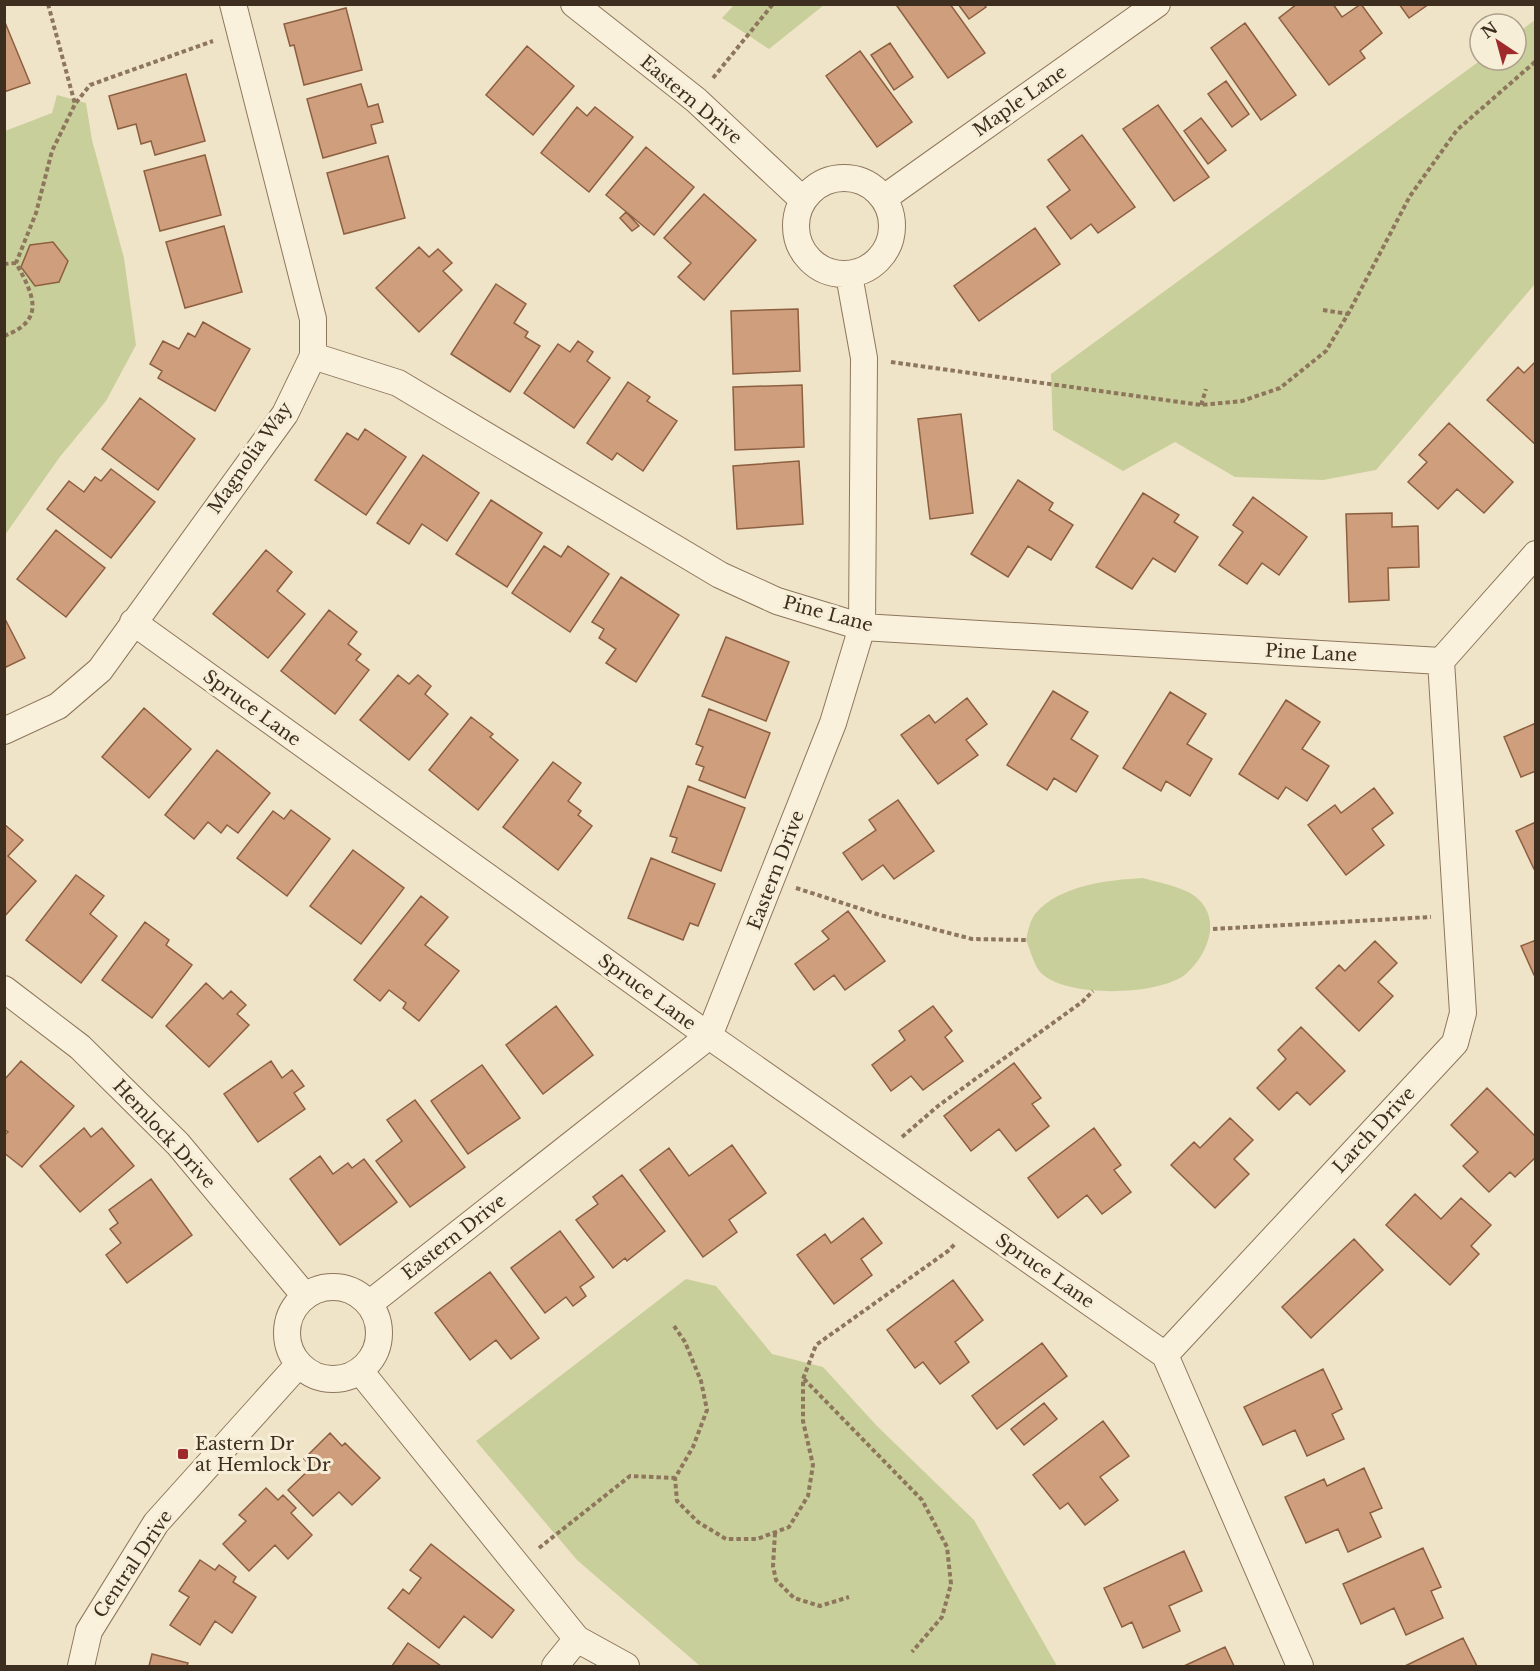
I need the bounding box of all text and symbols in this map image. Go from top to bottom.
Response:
north arrow [1468,12,1528,72]
text: N [1477,17,1501,42]
street label: Eastern Drive [636,51,746,149]
street label: Maple Lane [969,61,1071,141]
street label: Magnolia Way [203,397,297,518]
street label: Pine Lane [781,591,875,637]
street label: Pine Lane [1264,640,1358,666]
street label: Spruce Lane [199,665,305,751]
street label: Eastern Drive [743,807,809,933]
street label: Spruce Lane [594,949,700,1035]
street label: Hemlock Drive [108,1075,220,1193]
street label: Larch Drive [1328,1082,1420,1178]
street label: Eastern Drive [398,1190,510,1284]
street label: Spruce Lane [991,1229,1099,1313]
place label: Eastern Dr at Hemlock Dr [195,1433,331,1476]
marker: Eastern Dr at Hemlock Dr [176,1447,190,1461]
street label: Central Drive [89,1506,177,1622]

